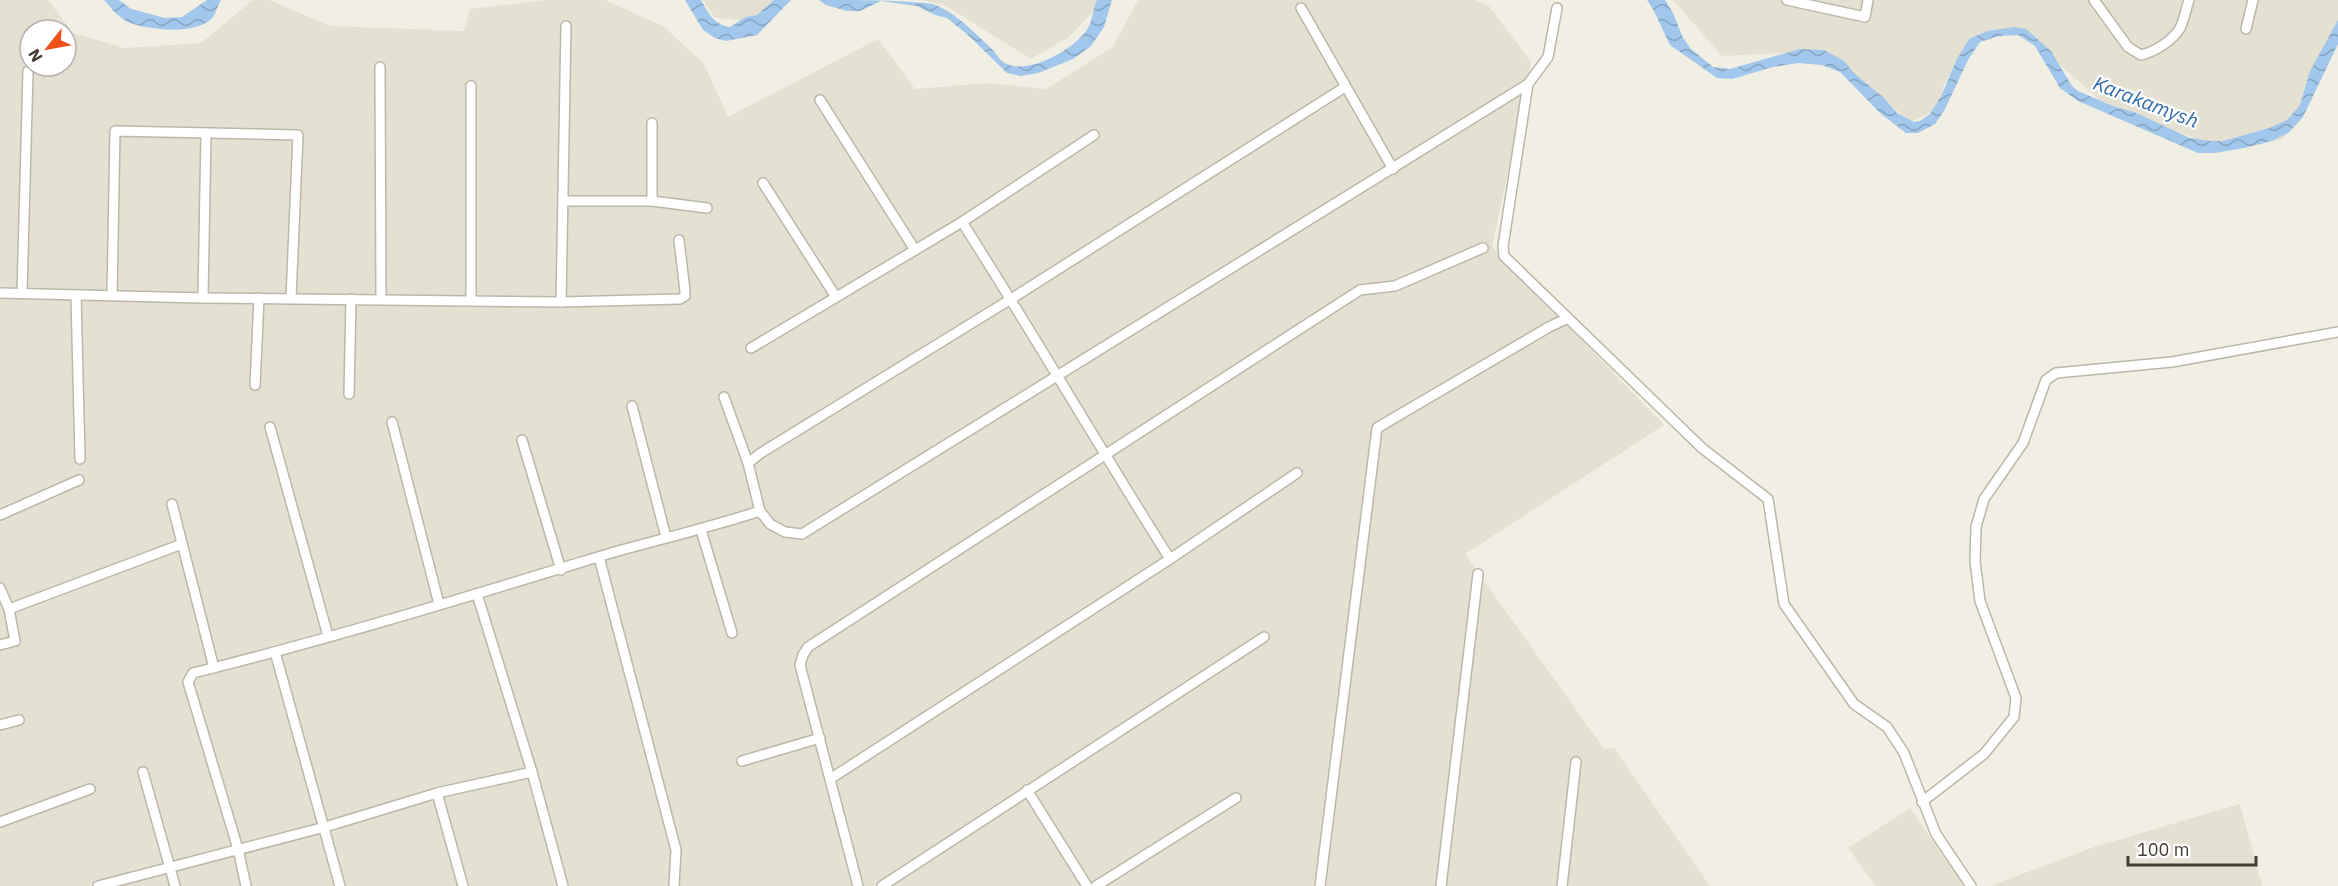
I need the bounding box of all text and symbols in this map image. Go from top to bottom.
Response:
north arrow [18,18,78,78]
text: N [24,46,47,66]
water label: Karakamysh [2090,69,2203,134]
scale bar [2128,829,2256,867]
text: 100 m [2137,838,2189,861]

